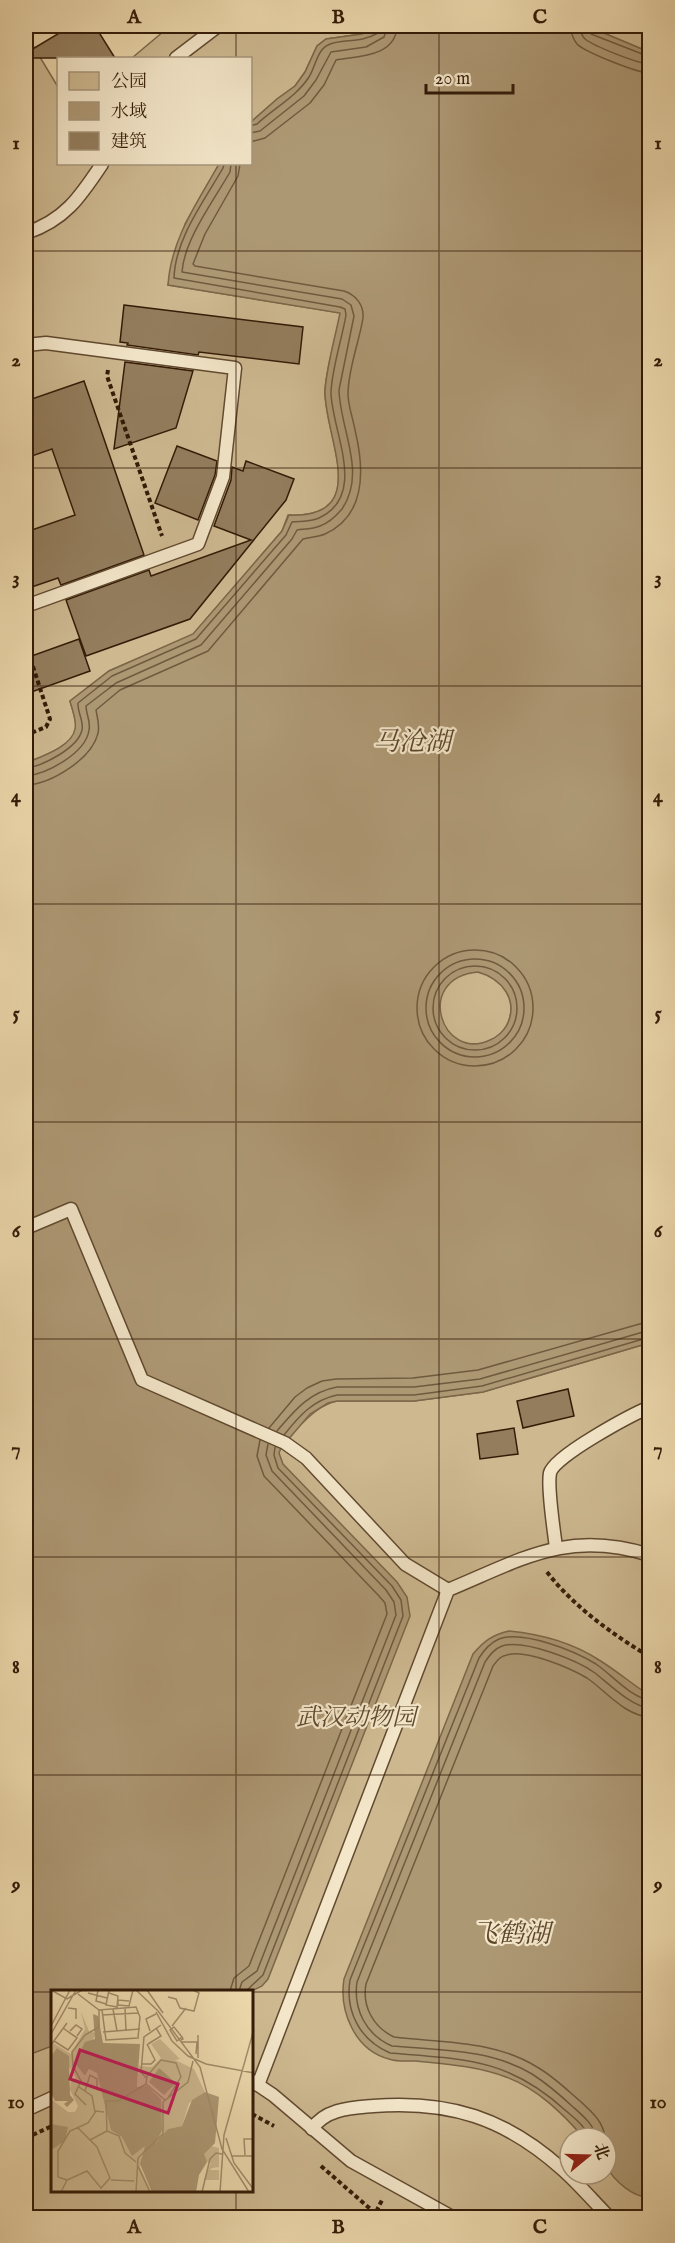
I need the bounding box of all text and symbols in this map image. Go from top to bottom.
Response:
text: A [126,5,142,30]
text: B [331,5,345,30]
text: C [533,5,547,30]
legend [57,57,252,165]
scale bar [426,57,513,95]
text: 20 m [435,68,470,91]
text: 公园 [111,71,147,94]
text: 水域 [111,101,147,124]
text: 1 [12,131,20,156]
text: 建筑 [111,131,147,154]
text: 1 [654,131,662,156]
text: 2 [11,348,21,373]
text: 2 [653,348,663,373]
text: 3 [12,566,20,591]
text: 3 [654,566,662,591]
water label: 马沧湖 [373,726,455,759]
text: 4 [11,784,22,809]
text: 4 [653,784,664,809]
text: 5 [12,1001,20,1026]
text: 5 [654,1001,662,1026]
text: 6 [12,1219,22,1244]
text: 6 [654,1219,664,1244]
text: 7 [11,1437,21,1462]
text: 7 [653,1437,663,1462]
text: 8 [12,1655,20,1680]
text: 8 [654,1655,662,1680]
park label: 武汉动物园 [296,1703,420,1734]
text: 9 [11,1872,21,1897]
text: 9 [653,1872,663,1897]
water label: 飞鹤湖 [472,1918,554,1951]
inset map [51,1990,254,2192]
text: 10 [7,2090,25,2115]
text: 10 [649,2090,667,2115]
north arrow [558,2126,618,2186]
text: 北 [588,2141,612,2163]
text: A [126,2215,142,2240]
text: B [331,2215,345,2240]
text: C [533,2215,547,2240]

